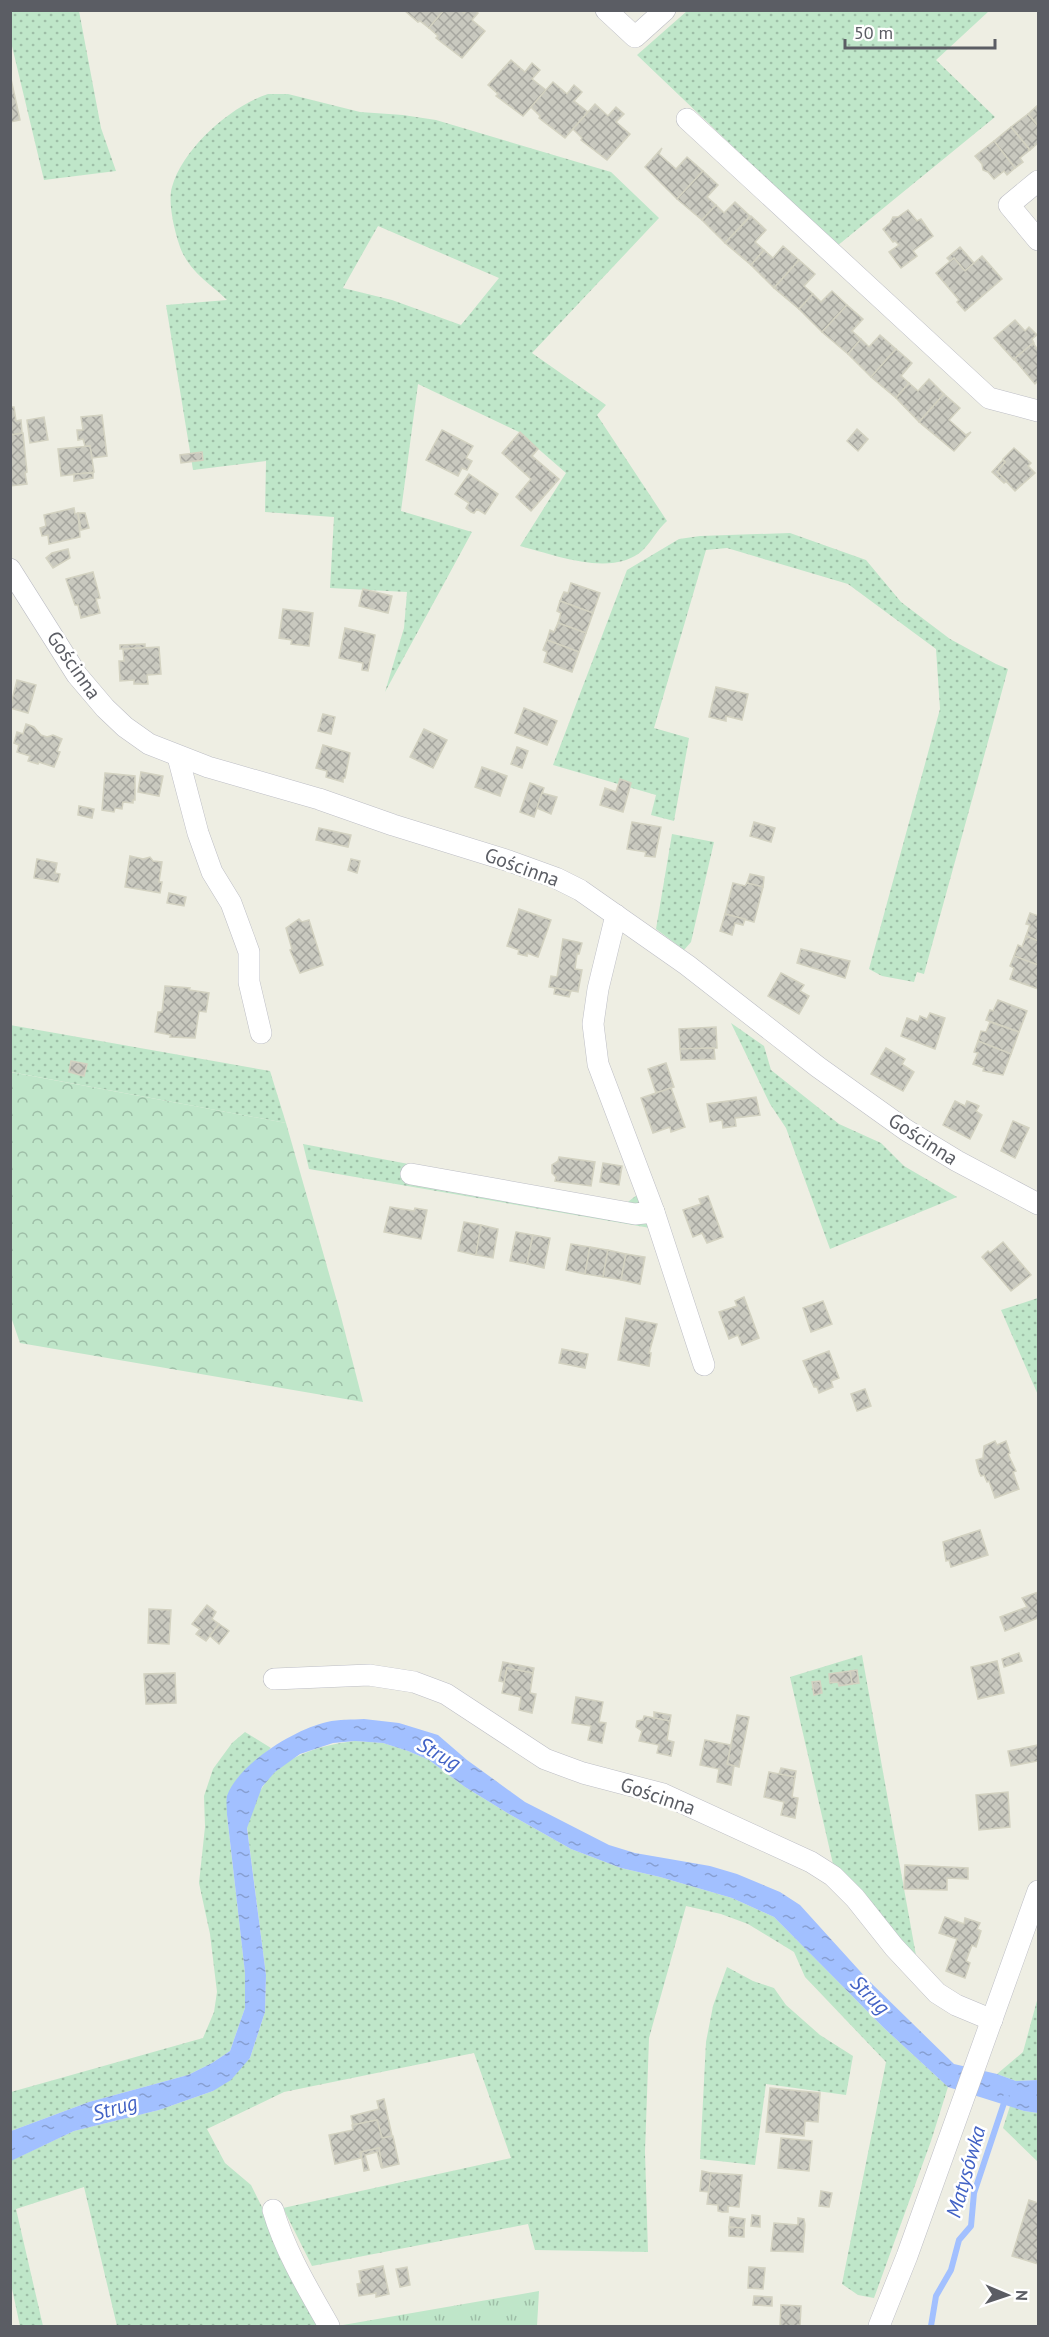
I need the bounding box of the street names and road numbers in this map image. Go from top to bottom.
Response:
street label: Gościnna [41,626,107,704]
street label: Gościnna [481,842,563,892]
street label: Gościnna [883,1107,963,1171]
street label: Gościnna [617,1771,699,1821]

